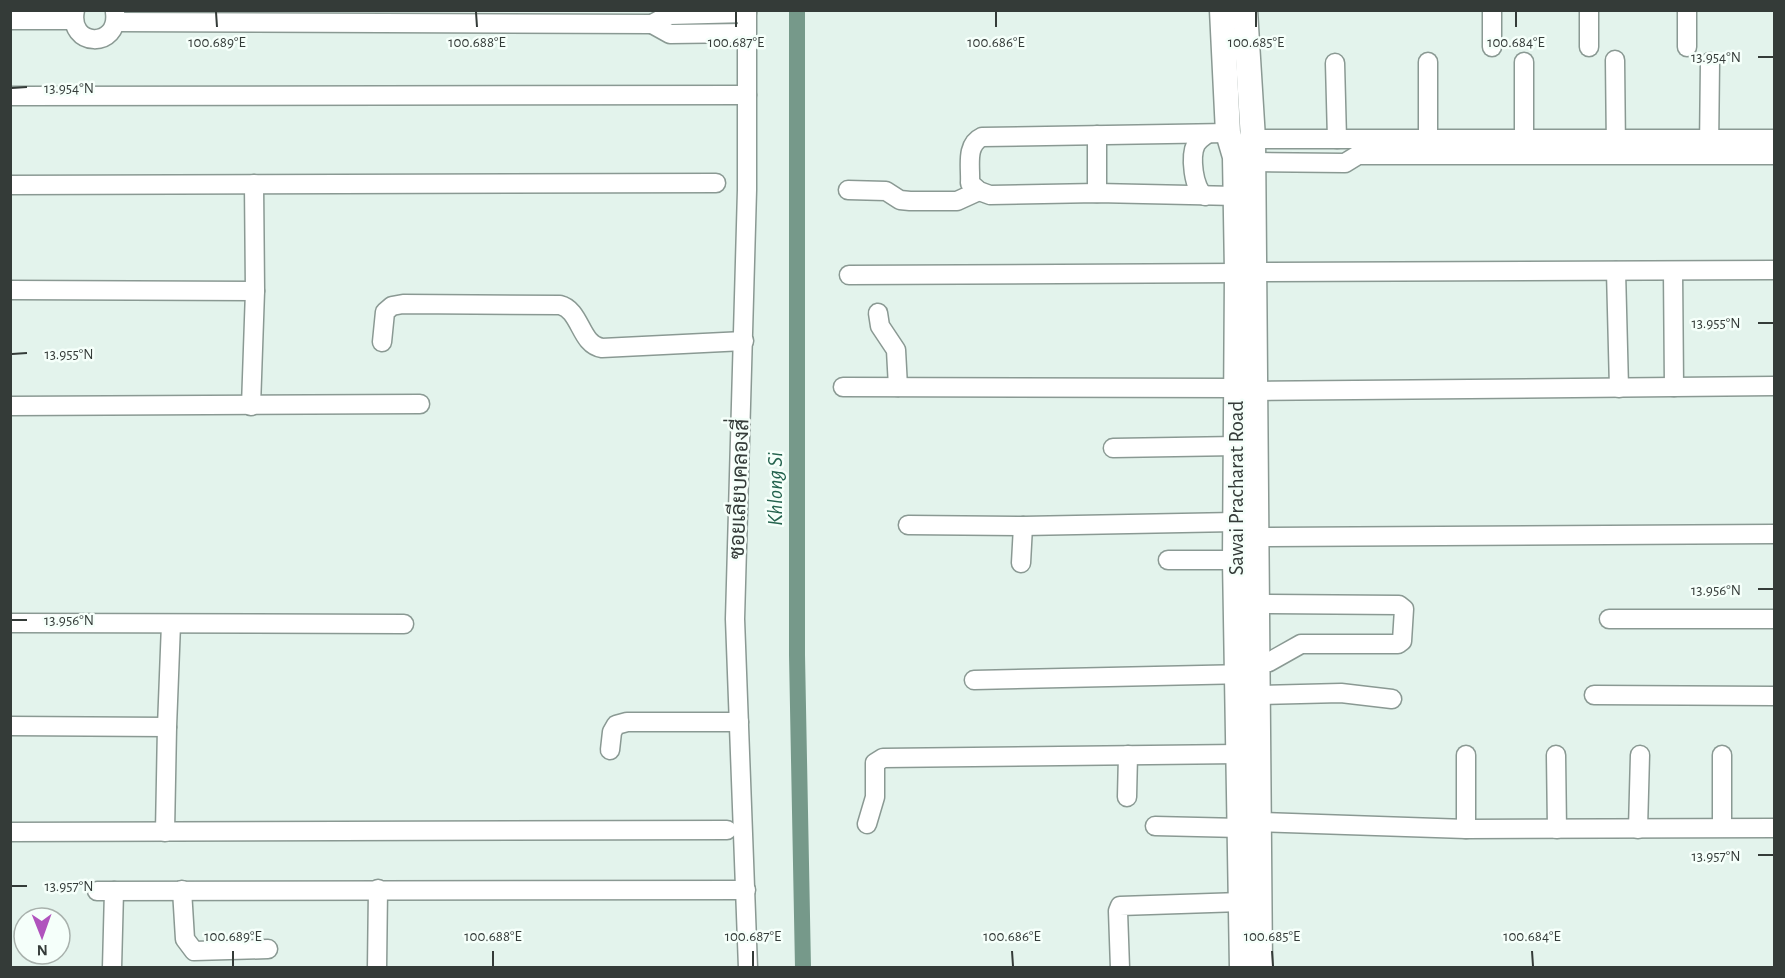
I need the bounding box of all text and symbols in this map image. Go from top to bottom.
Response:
text: 100.689°E [188,35,246,50]
text: 100.688°E [448,35,506,50]
text: 100.687°E [708,35,764,50]
text: 100.686°E [967,35,1025,50]
text: 100.685°E [1228,35,1284,50]
text: 100.684°E [1487,35,1545,50]
text: 13.954°N [1691,50,1741,65]
text: 13.954°N [44,81,94,96]
text: 13.955°N [1691,316,1741,331]
text: 13.955°N [44,347,94,362]
street label: Sawai Pracharat Road [1226,401,1247,575]
street label: ซอยเลียบคลองสี่ [717,418,752,560]
water label: Khlong Si [764,452,786,526]
text: 13.956°N [1691,583,1741,598]
text: 13.956°N [44,613,94,628]
text: 13.957°N [1692,849,1741,864]
text: 13.957°N [45,879,94,894]
north arrow [12,906,72,966]
text: 100.689°E [204,929,262,944]
text: 100.688°E [464,929,522,944]
text: 100.687°E [725,929,781,944]
text: 100.686°E [983,929,1041,944]
text: 100.685°E [1244,929,1300,944]
text: 100.684°E [1503,929,1561,944]
text: N [37,942,48,958]

